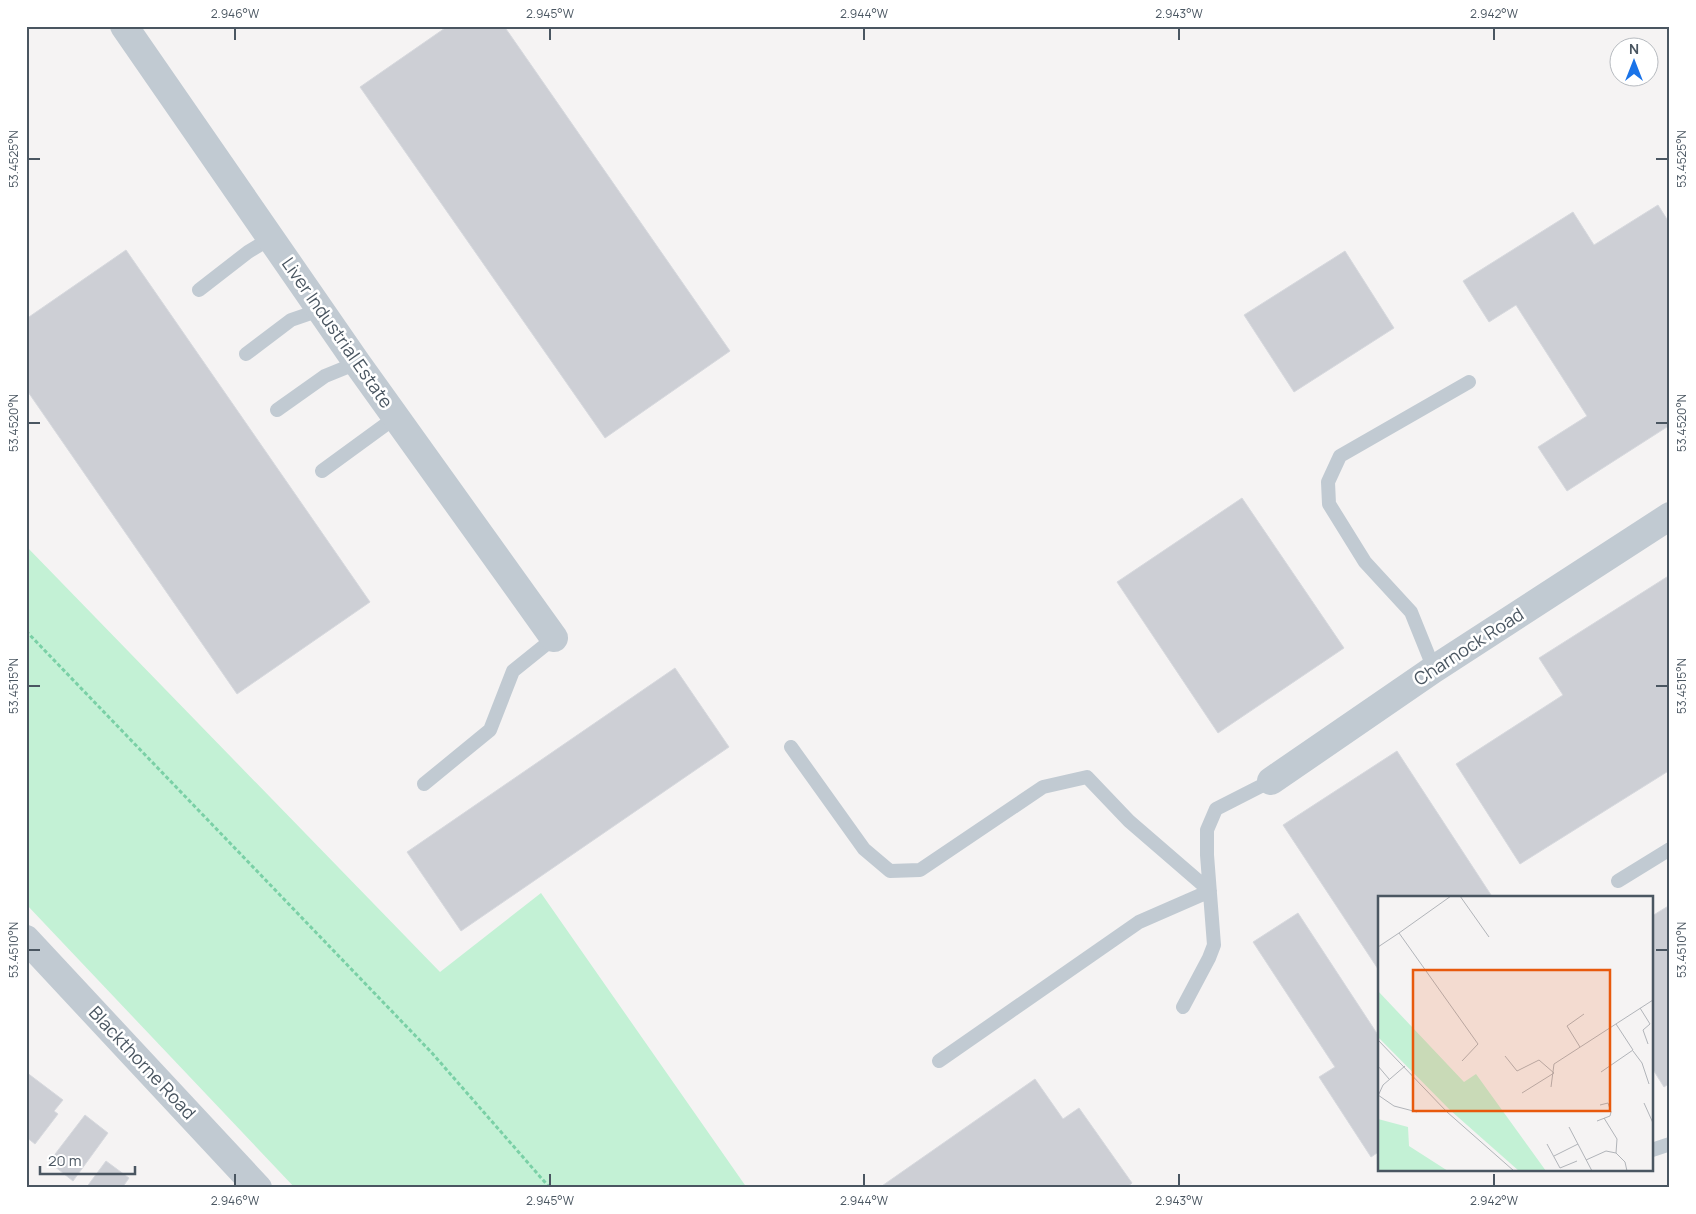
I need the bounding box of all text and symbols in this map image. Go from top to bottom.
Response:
text: 2.946°W [211,5,260,22]
text: 2.945°W [526,5,575,22]
text: 2.944°W [840,5,889,22]
text: 2.943°W [1155,5,1204,22]
text: 2.942°W [1470,5,1519,22]
north arrow [1608,38,1658,88]
text: N [1629,39,1639,58]
text: 53.4525°N [5,130,22,188]
text: 53.4525°N [1673,130,1690,188]
street label: Liver Industrial Estate [277,252,399,412]
text: 53.4520°N [5,394,22,452]
text: 53.4520°N [1673,394,1690,452]
street label: Charnock Road [1409,602,1528,691]
text: 53.4515°N [5,658,22,714]
text: 53.4515°N [1673,658,1690,714]
inset map [1378,896,1654,1172]
text: 53.4510°N [5,922,22,978]
text: 53.4510°N [1673,922,1690,978]
street label: Blackthorne Road [84,1001,201,1124]
scale bar [40,1144,135,1176]
text: 20 m [48,1150,81,1171]
text: 2.946°W [211,1192,260,1209]
text: 2.945°W [526,1192,575,1209]
text: 2.944°W [840,1192,889,1209]
text: 2.943°W [1155,1192,1204,1209]
text: 2.942°W [1470,1192,1519,1209]

